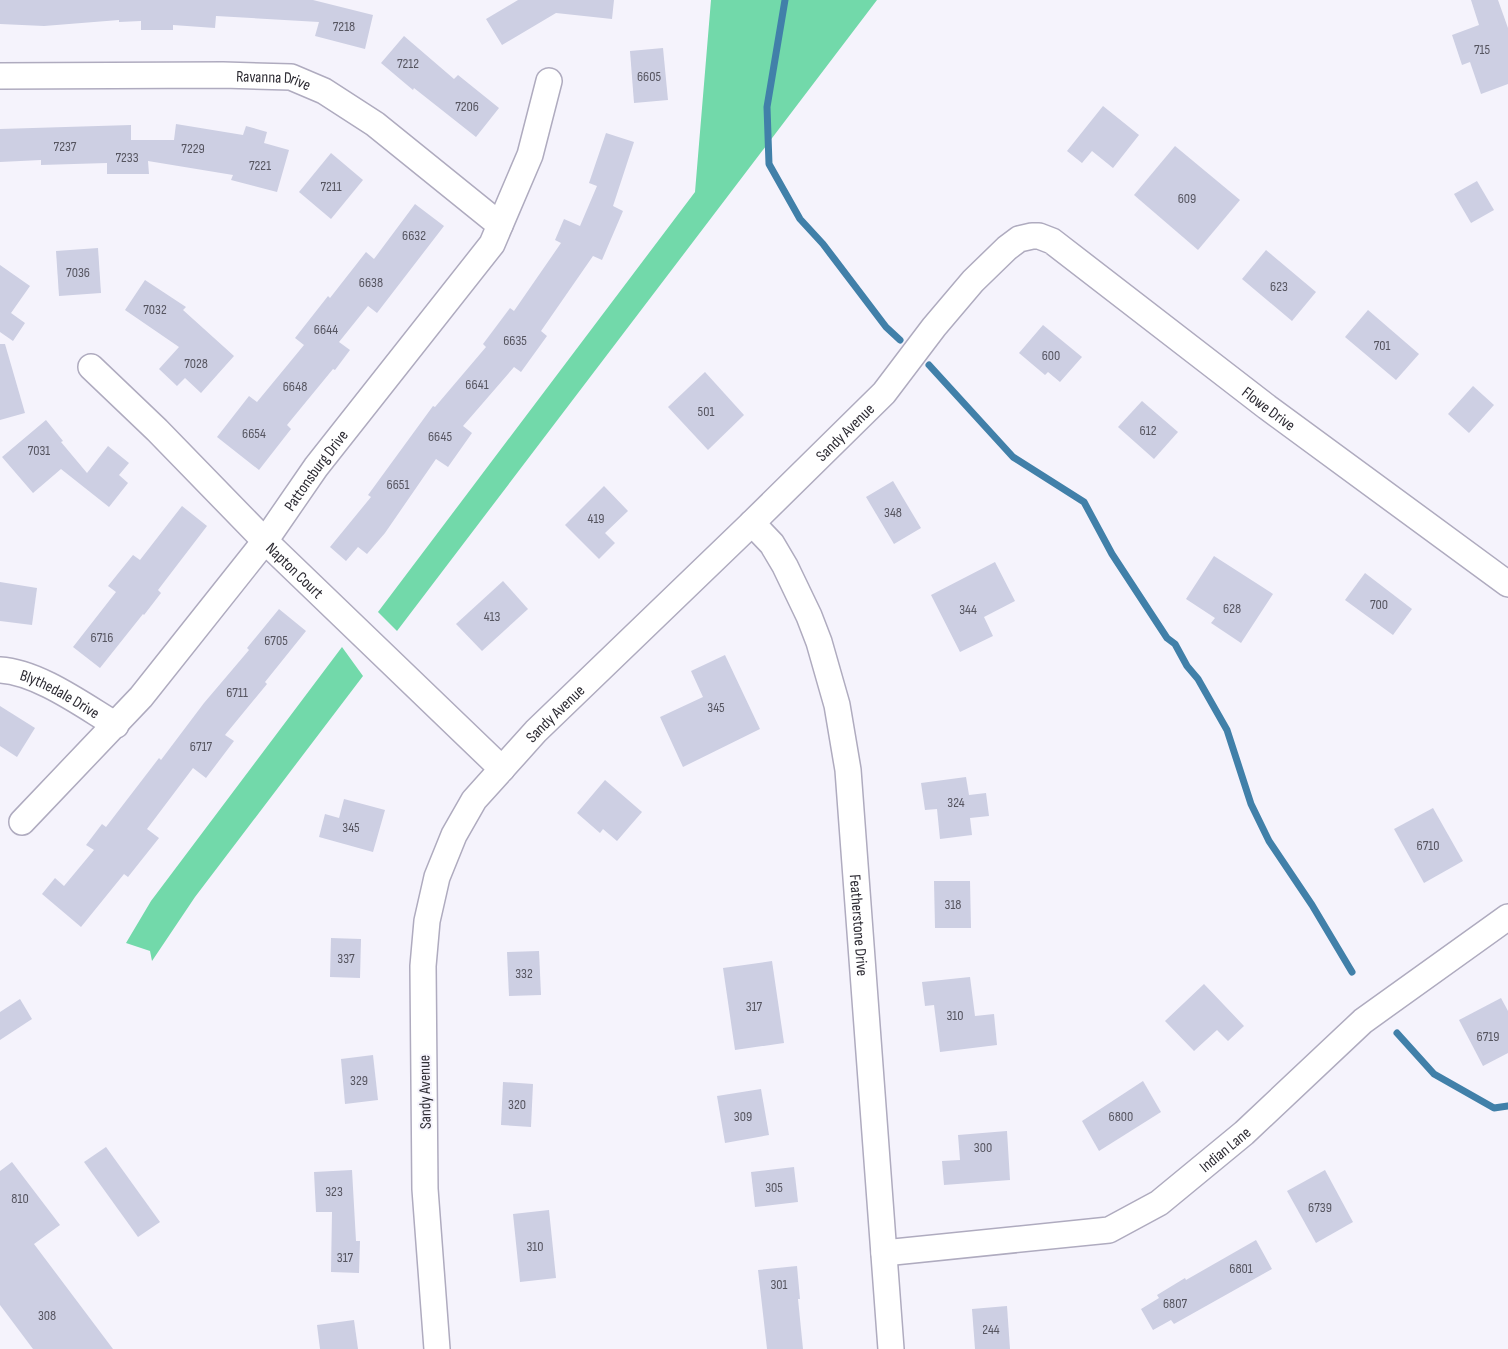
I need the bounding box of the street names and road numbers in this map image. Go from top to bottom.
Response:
street label: Ravanna Drive [236,67,313,95]
street label: Flowe Drive [1238,383,1298,435]
street label: Sandy Avenue [812,400,879,466]
street label: Pattonsburg Drive [281,427,353,515]
street label: Napton Court [261,539,327,603]
street label: Blythedale Drive [17,666,103,723]
street label: Sandy Avenue [522,681,589,747]
street label: Featherstone Drive [845,874,871,977]
street label: Sandy Avenue [415,1055,436,1129]
street label: Indian Lane [1196,1124,1255,1177]

